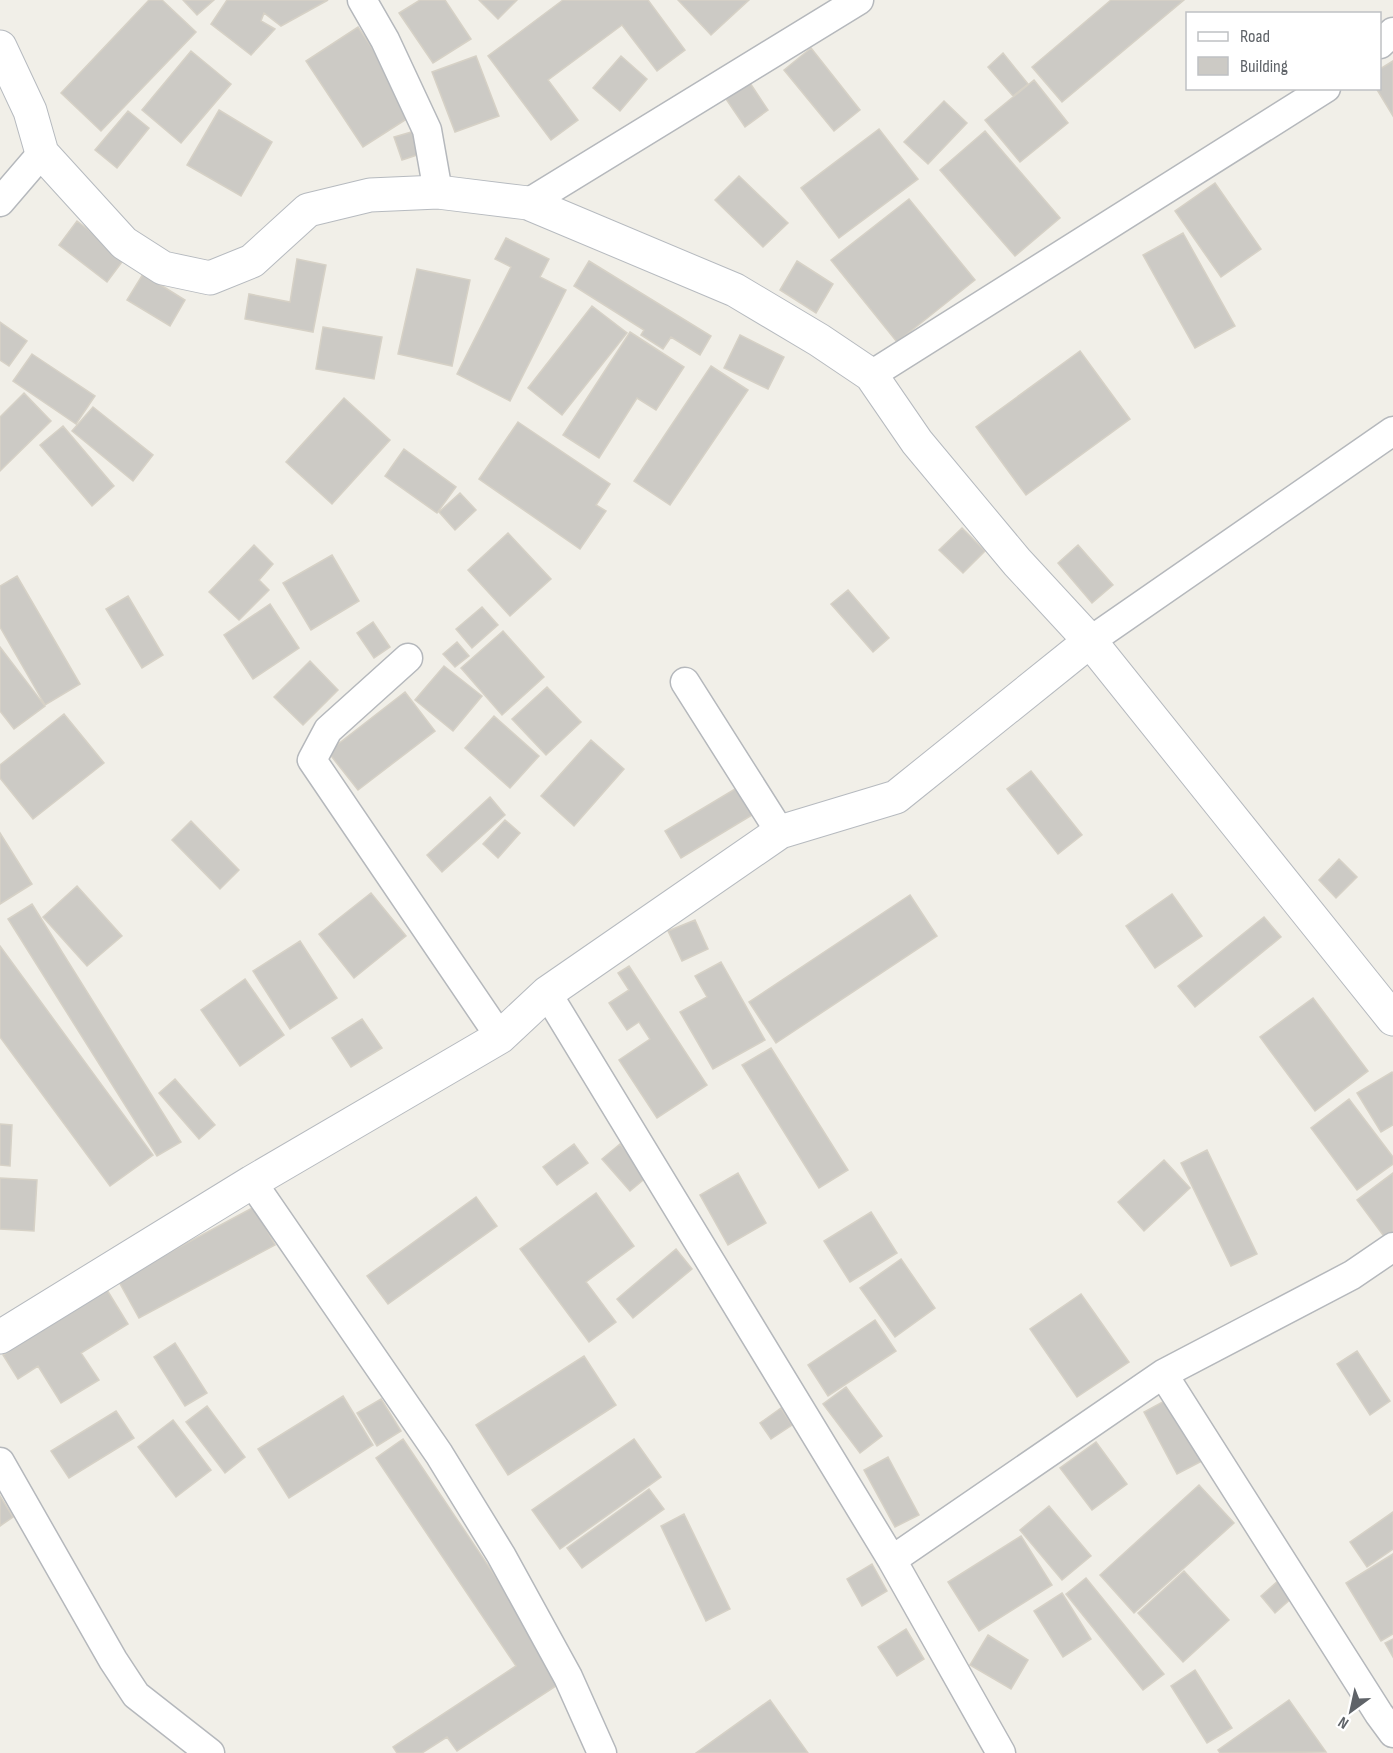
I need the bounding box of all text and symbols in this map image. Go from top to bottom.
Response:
legend [1186,12,1381,90]
text: Road [1240,26,1270,47]
text: Building [1240,56,1288,77]
north arrow [1321,1681,1381,1741]
text: N [1335,1712,1352,1733]

